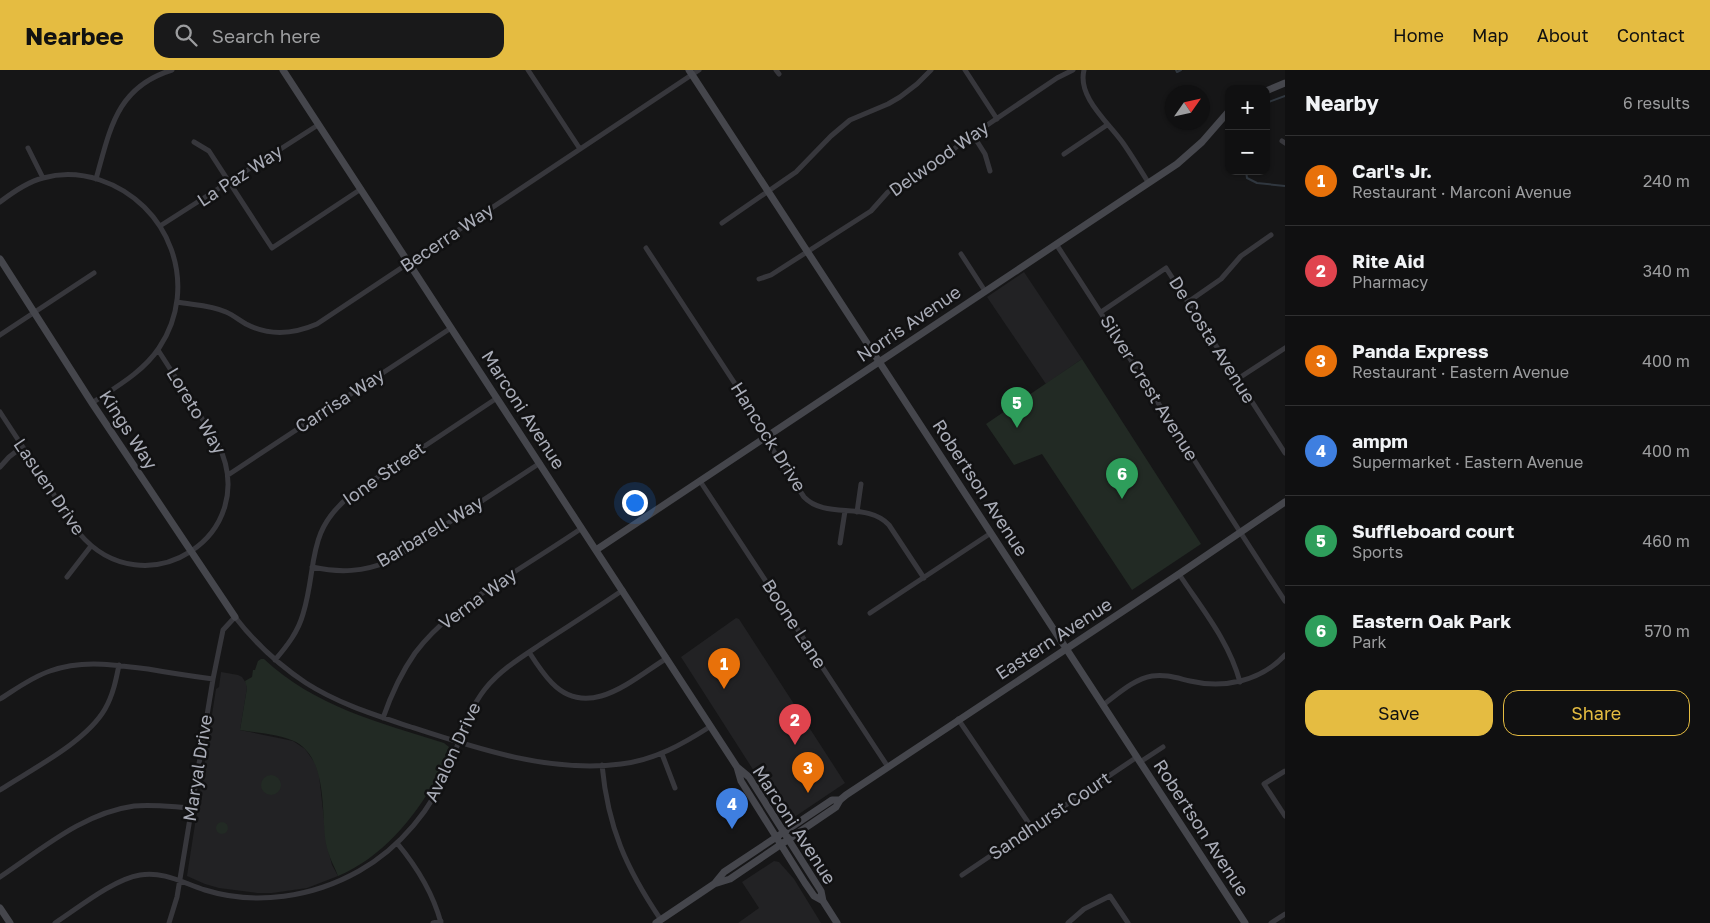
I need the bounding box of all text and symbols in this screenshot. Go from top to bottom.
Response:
search box [154,13,504,58]
text: Nearbee [25,21,124,50]
icon: search [172,21,200,49]
text: Search here [212,24,321,47]
text: Home [1393,24,1444,46]
text: Map [1472,24,1509,46]
text: About [1537,24,1589,46]
text: Contact [1617,24,1685,46]
north arrow [1165,85,1210,130]
map controls [1225,85,1270,175]
button: + [1225,85,1270,130]
text: Nearby [1305,90,1379,116]
text: 6 results [1623,93,1690,113]
street label: Delwood Way [884,116,993,201]
button: − [1225,130,1270,175]
street label: La Paz Way [193,140,286,211]
text: Carl's Jr. [1352,159,1432,182]
text: 1 [1317,171,1325,191]
text: 240 m [1643,171,1690,191]
text: Restaurant · Marconi Avenue [1352,182,1571,202]
street label: Becerra Way [396,198,497,276]
text: Rite Aid [1352,249,1424,272]
text: 2 [1316,261,1326,281]
text: 340 m [1643,261,1690,281]
street label: De Costa Avenue [1165,272,1261,407]
text: Pharmacy [1352,272,1428,292]
street label: Norris Avenue [852,280,965,366]
street label: Silver Crest Avenue [1096,311,1204,464]
text: Panda Express [1352,339,1489,362]
street label: Marconi Avenue [477,346,570,473]
text: 3 [1316,351,1326,371]
text: 400 m [1642,351,1690,371]
text: Restaurant · Eastern Avenue [1352,362,1569,382]
street label: Loreto Way [162,363,231,458]
street label: Carrisa Way [291,363,388,437]
street label: Hancock Drive [726,378,811,495]
street label: Kings Way [95,386,163,473]
pin: 5 [1001,387,1033,428]
street label: Robertson Avenue [928,415,1033,560]
text: ampm [1352,429,1408,452]
street label: Lasuen Drive [9,434,90,539]
street label: Ione Street [338,437,429,510]
text: 4 [1316,441,1326,461]
text: 400 m [1642,441,1690,461]
text: Supermarket · Eastern Avenue [1352,452,1583,472]
pin: 6 [1106,458,1138,499]
your location [622,490,648,516]
street label: Barbarell Way [372,491,487,572]
text: Suffleboard court [1352,519,1514,542]
text: 5 [1316,531,1326,551]
text: 460 m [1642,531,1690,551]
text: Sports [1352,542,1403,562]
street label: Verna Way [434,563,521,634]
street label: Boone Lane [758,575,832,672]
street label: Eastern Avenue [991,592,1116,684]
text: Eastern Oak Park [1352,609,1511,632]
text: 6 [1316,621,1326,641]
text: 570 m [1644,621,1690,641]
text: Park [1352,632,1387,652]
pin: 1 [708,648,740,689]
button: Save [1305,690,1493,736]
button: Share [1503,690,1690,736]
street label: Avalon Drive [419,698,485,805]
pin: 2 [779,704,811,745]
street label: Maryal Drive [178,713,216,823]
pin: 3 [792,752,824,793]
street label: Robertson Avenue [1149,755,1254,900]
street label: Marconi Avenue [748,761,841,888]
street label: Sandhurst Court [984,766,1115,864]
pin: 4 [716,788,748,829]

